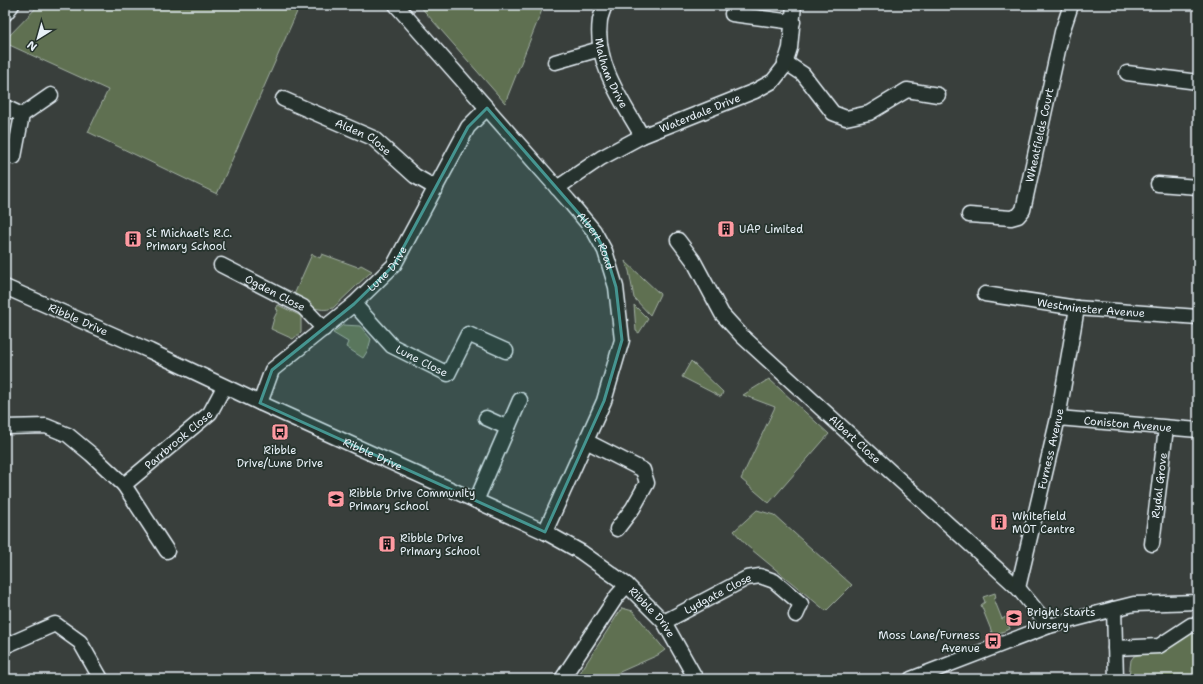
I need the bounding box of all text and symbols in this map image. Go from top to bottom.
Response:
north arrow [18,18,58,58]
text: N [24,37,40,54]
street label: Malham Drive [591,37,631,111]
street label: Wheatfields Court [1022,86,1058,184]
street label: Waterdale Drive [657,91,743,136]
street label: Alden Close [333,116,394,159]
street label: Albert Road [573,209,617,272]
building icon: UAP Limited [716,219,736,239]
place label: UAP Limited [739,222,803,237]
place label: St Michael's R.C. Primary School [146,226,232,254]
building icon: St Michael's R.C. Primary School [123,229,143,249]
street label: Lune Drive [364,244,411,295]
street label: Ogden Close [242,272,308,315]
street label: Westminster Avenue [1036,295,1146,321]
street label: Ribble Drive [46,300,110,339]
street label: Lune Close [393,342,450,381]
street label: Parrbrook Close [142,407,216,473]
street label: Furness Avenue [1034,407,1068,491]
street label: Albert Close [825,412,884,467]
street label: Coniston Avenue [1083,413,1172,436]
bus stop icon: Ribble Drive/Lune Drive [270,422,290,442]
street label: Ribble Drive [340,435,405,474]
place label: Ribble Drive/Lune Drive [237,443,323,471]
street label: Rydal Grove [1148,452,1171,519]
place label: Ribble Drive Community Primary School [349,486,475,514]
school or university icon: Ribble Drive Community Primary School [326,489,346,509]
place label: Whitefield MOT Centre [1012,509,1075,537]
building icon: Whitefield MOT Centre [989,512,1009,532]
place label: Ribble Drive Primary School [400,531,480,559]
building icon: Ribble Drive Primary School [377,534,397,554]
street label: Lydgate Close [682,570,753,618]
street label: Ribble Drive [625,584,678,641]
place label: Bright Starts Nursery [1027,605,1096,633]
school or university icon: Bright Starts Nursery [1004,608,1024,628]
place label: Moss Lane/Furness Avenue [878,628,980,656]
bus stop icon: Moss Lane/Furness Avenue [983,631,1003,651]

